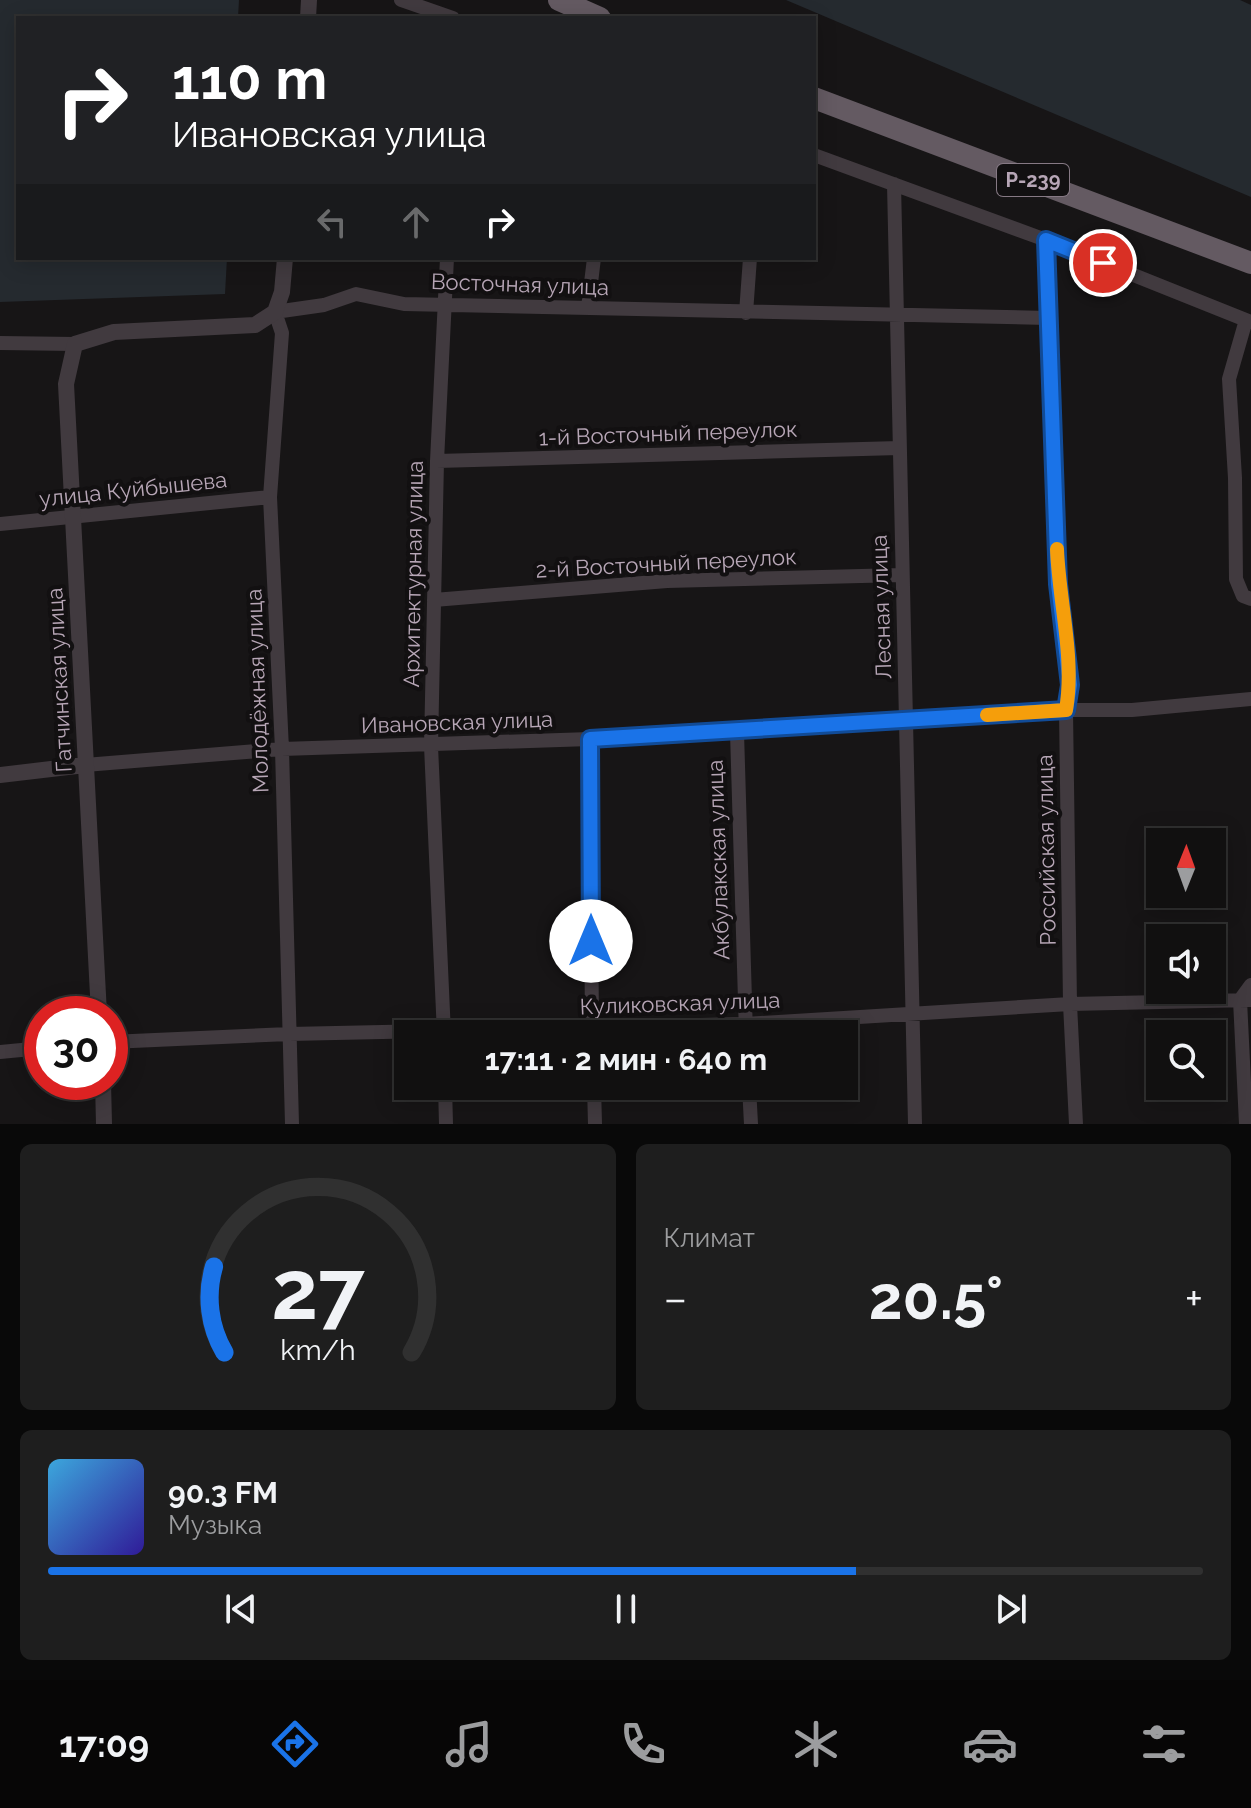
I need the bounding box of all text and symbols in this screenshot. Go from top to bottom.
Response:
text: 110 m [172,46,327,112]
icon: right [40,48,144,152]
text: Ивановская улица [172,113,487,155]
road number: Р-239 [997,164,1069,196]
icon: left [310,200,354,244]
icon: ahead [394,200,438,244]
icon: right [478,200,522,244]
pin [1069,229,1137,297]
icon: arrive [1081,241,1125,285]
street label: Восточная улица [430,268,610,300]
street label: 1-й Восточный переулок [538,415,798,451]
street label: Архитектурная улица [398,460,428,688]
street label: улица Куйбышева [38,466,228,512]
street label: Лесная улица [865,534,897,680]
street label: 2-й Восточный переулок [535,543,797,583]
street label: Гатчинская улица [41,587,77,773]
street label: Молодёжная улица [240,588,274,794]
street label: Ивановская улица [360,706,554,738]
street label: Российская улица [1031,754,1061,946]
street label: Акбулакская улица [702,759,734,961]
north arrow [1146,828,1226,908]
map controls [1146,828,1226,1100]
position arrow [549,899,633,983]
button: sound [1146,924,1226,1004]
street label: Куликовская улица [579,987,781,1019]
speed limit sign: 30 [24,996,128,1100]
button: search [1146,1020,1226,1100]
text: 17:11 · 2 мин · 640 m [485,1042,767,1077]
text: Климат [664,1223,755,1253]
text: 27 [271,1241,365,1338]
text: 20.5° [869,1263,1003,1333]
text: − [664,1273,687,1324]
text: + [1185,1273,1203,1324]
text: km/h [280,1333,355,1367]
text: 90.3 FM [168,1475,278,1510]
text: Музыка [168,1510,262,1540]
icon: previous [219,1587,263,1631]
icon: pause [604,1587,648,1631]
icon: next [989,1587,1033,1631]
icon: directions [267,1716,323,1772]
icon: music [441,1716,497,1772]
icon: phone [615,1716,671,1772]
icon: climate [788,1716,844,1772]
icon: car [962,1716,1018,1772]
icon: filters [1136,1716,1192,1772]
text: 17:09 [59,1723,149,1765]

